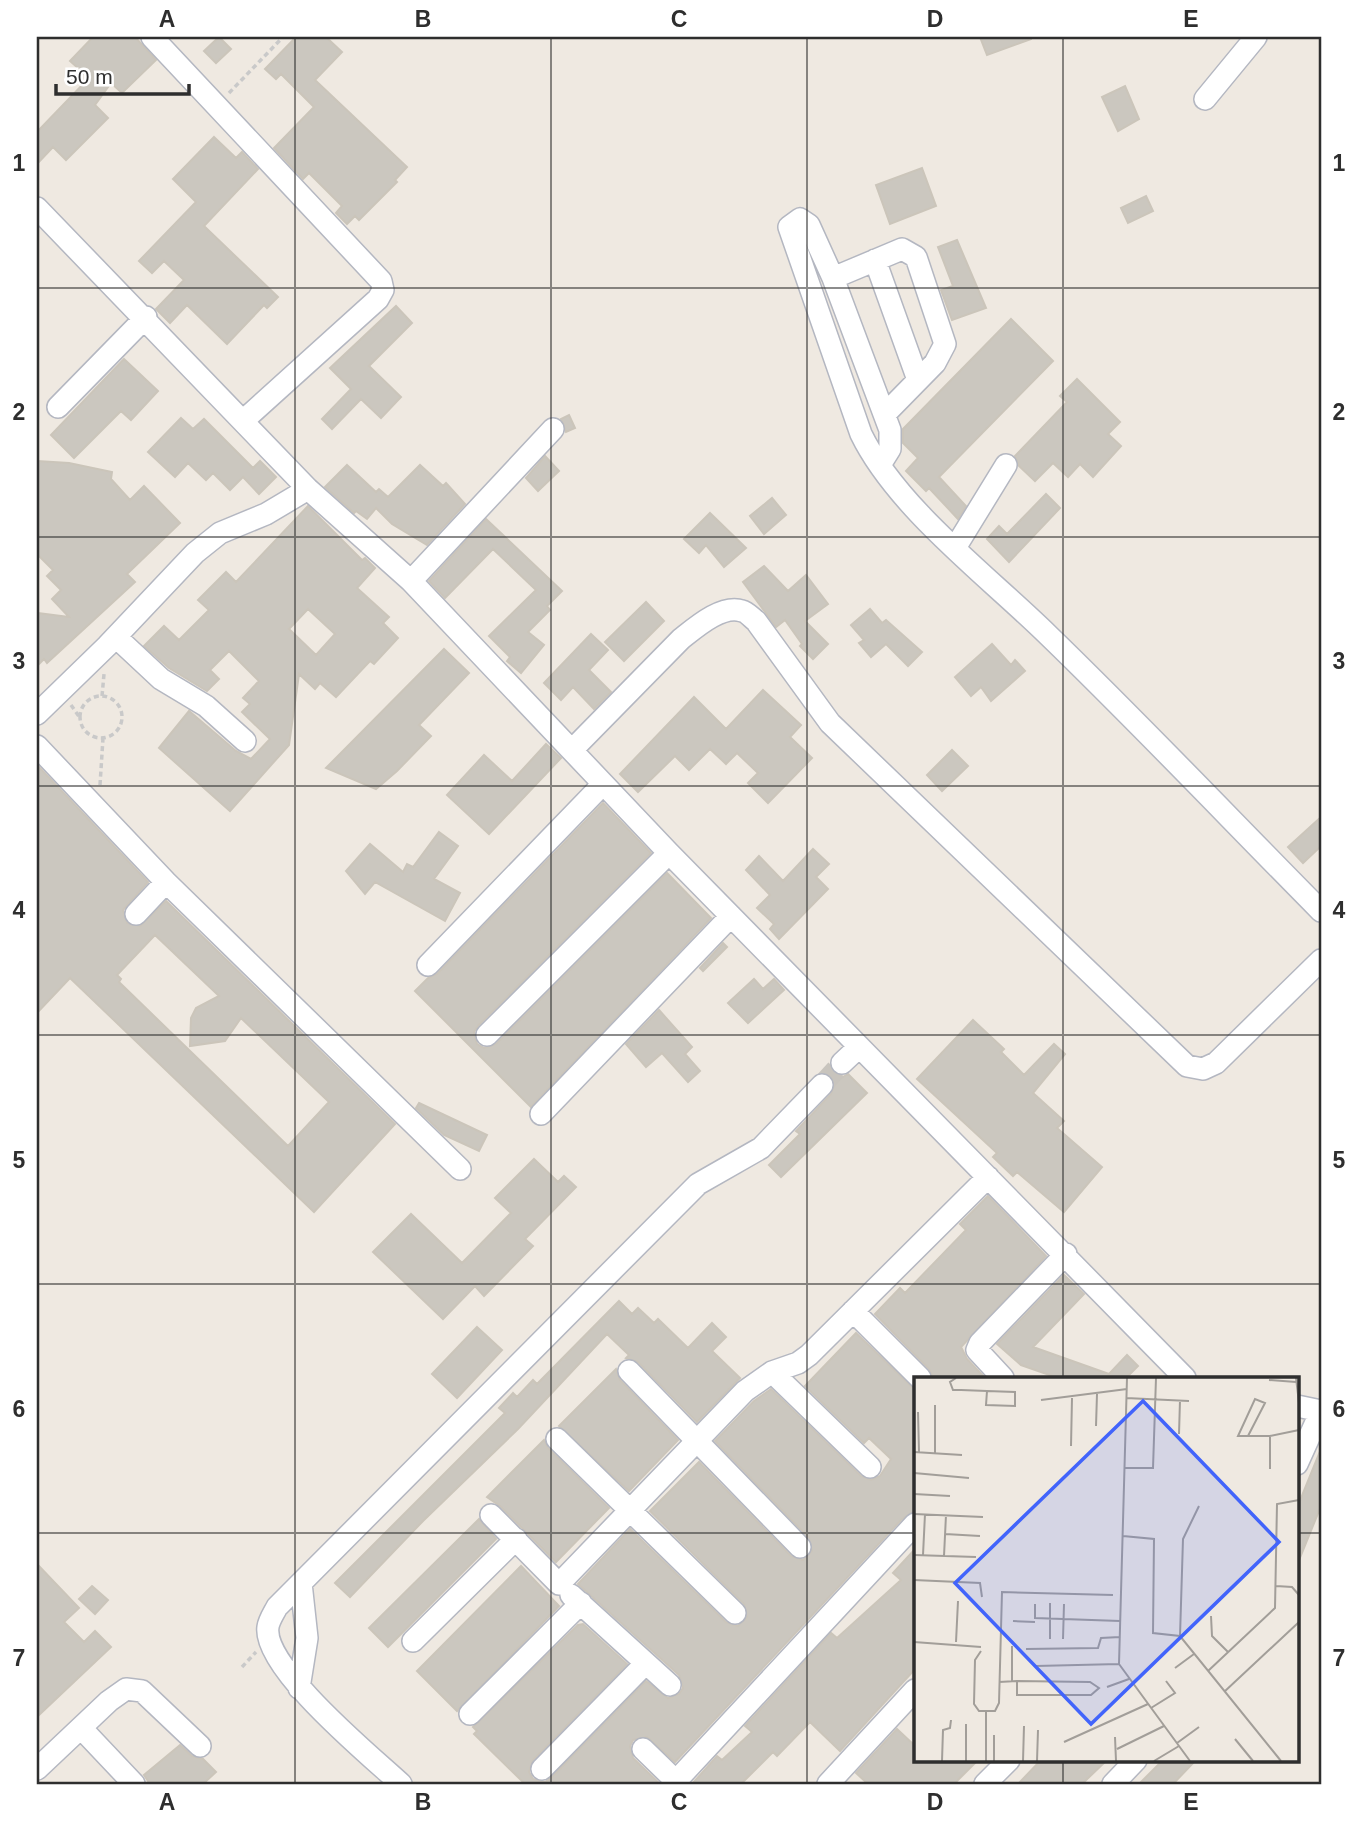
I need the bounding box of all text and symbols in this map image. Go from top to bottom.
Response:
text: A [159,6,175,32]
text: B [415,6,431,32]
text: C [671,6,687,32]
text: D [927,6,943,32]
text: E [1183,6,1199,32]
scale bar [56,52,189,96]
text: 50 m [66,65,113,88]
text: 1 [13,150,26,176]
text: 1 [1333,150,1346,176]
text: 2 [13,399,25,425]
text: 2 [1333,399,1345,425]
text: 3 [13,648,25,674]
text: 3 [1333,648,1345,674]
text: 4 [13,897,26,923]
text: 4 [1333,897,1346,923]
text: 5 [13,1147,26,1173]
text: 5 [1333,1147,1346,1173]
inset map [914,1377,1298,1762]
text: 6 [13,1396,25,1422]
text: 6 [1333,1396,1345,1422]
text: 7 [13,1645,25,1671]
text: 7 [1333,1645,1345,1671]
text: A [159,1789,175,1815]
text: B [415,1789,431,1815]
text: C [671,1789,687,1815]
text: D [927,1789,943,1815]
text: E [1183,1789,1199,1815]

